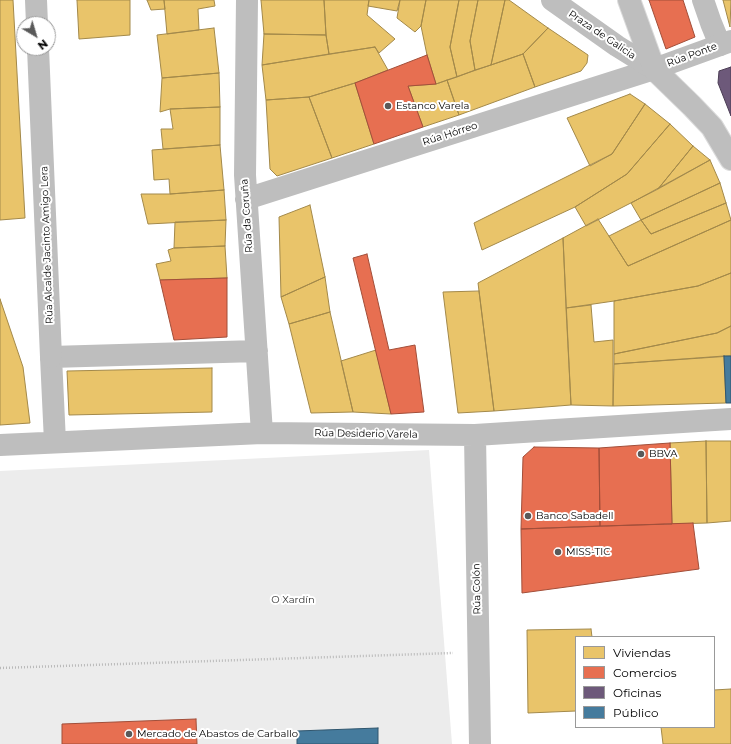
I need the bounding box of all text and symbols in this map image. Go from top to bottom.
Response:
street label: Praza de Galicia [566,8,638,62]
north arrow [16,16,56,56]
text: N [35,36,51,53]
street label: Rúa Ponte [665,40,719,70]
place label: Estanco Varela [396,100,469,112]
marker: Estanco Varela [383,101,393,111]
street label: Rúa Hórreo [421,119,479,149]
street label: Rúa Alcalde Jacinto Amigo Lera [38,166,56,324]
street label: Rúa da Coruña [238,179,256,253]
street label: Rúa Desiderio Varela [314,427,418,441]
place label: BBVA [649,448,678,460]
marker: BBVA [636,449,646,459]
place label: Banco Sabadell [536,510,614,522]
marker: Banco Sabadell [523,511,533,521]
place label: MISS-TIC [566,546,610,558]
marker: MISS-TIC [553,547,563,557]
street label: Rúa Colón [471,563,483,615]
park label: O Xardín [271,594,315,606]
legend [575,636,715,728]
text: Viviendas [613,645,671,660]
text: Comercios [613,665,677,680]
text: Oficinas [613,685,661,700]
text: Público [613,705,658,720]
place label: Mercado de Abastos de Carballo [137,728,298,740]
marker: Mercado de Abastos de Carballo [124,729,134,739]

